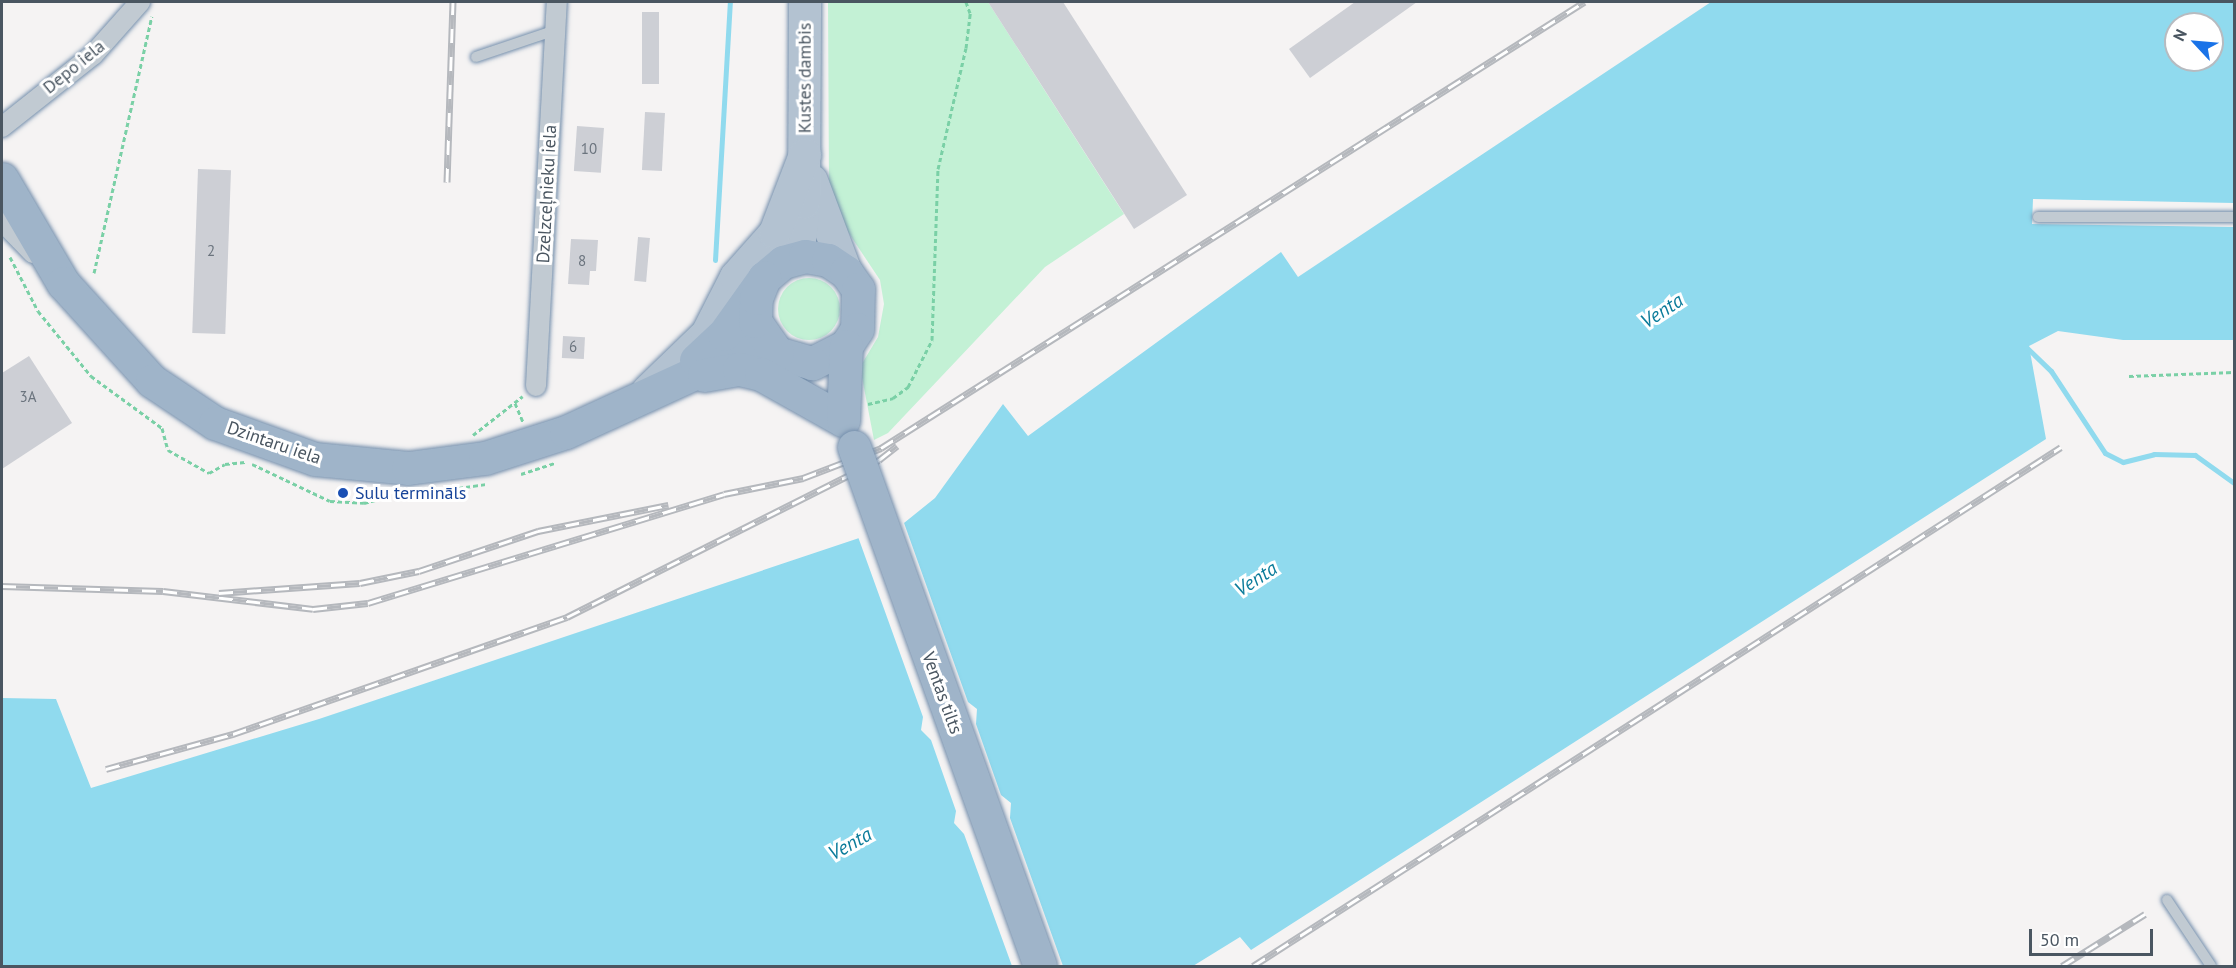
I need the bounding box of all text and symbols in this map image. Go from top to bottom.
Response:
north arrow [2164,12,2224,72]
street label: Kustes dambis [794,23,816,133]
text: N [2168,26,2191,44]
street label: Depo iela [39,36,109,98]
street label: Dzelzceļnieku iela [533,124,561,264]
house number: 10 [581,140,597,158]
house number: 2 [207,242,215,260]
house number: 8 [578,252,586,270]
water label: Venta [1636,288,1688,334]
house number: 6 [569,338,577,356]
house number: 3A [20,388,36,406]
street label: Dzintaru iela [224,417,324,469]
place label: Sulu termināls [355,482,466,504]
marker: Sulu termināls [336,486,350,500]
water label: Venta [1230,556,1282,602]
street label: Ventas tilts [917,649,967,737]
water label: Venta [824,822,876,866]
scale bar [2032,917,2156,955]
text: 50 m [2040,928,2079,951]

